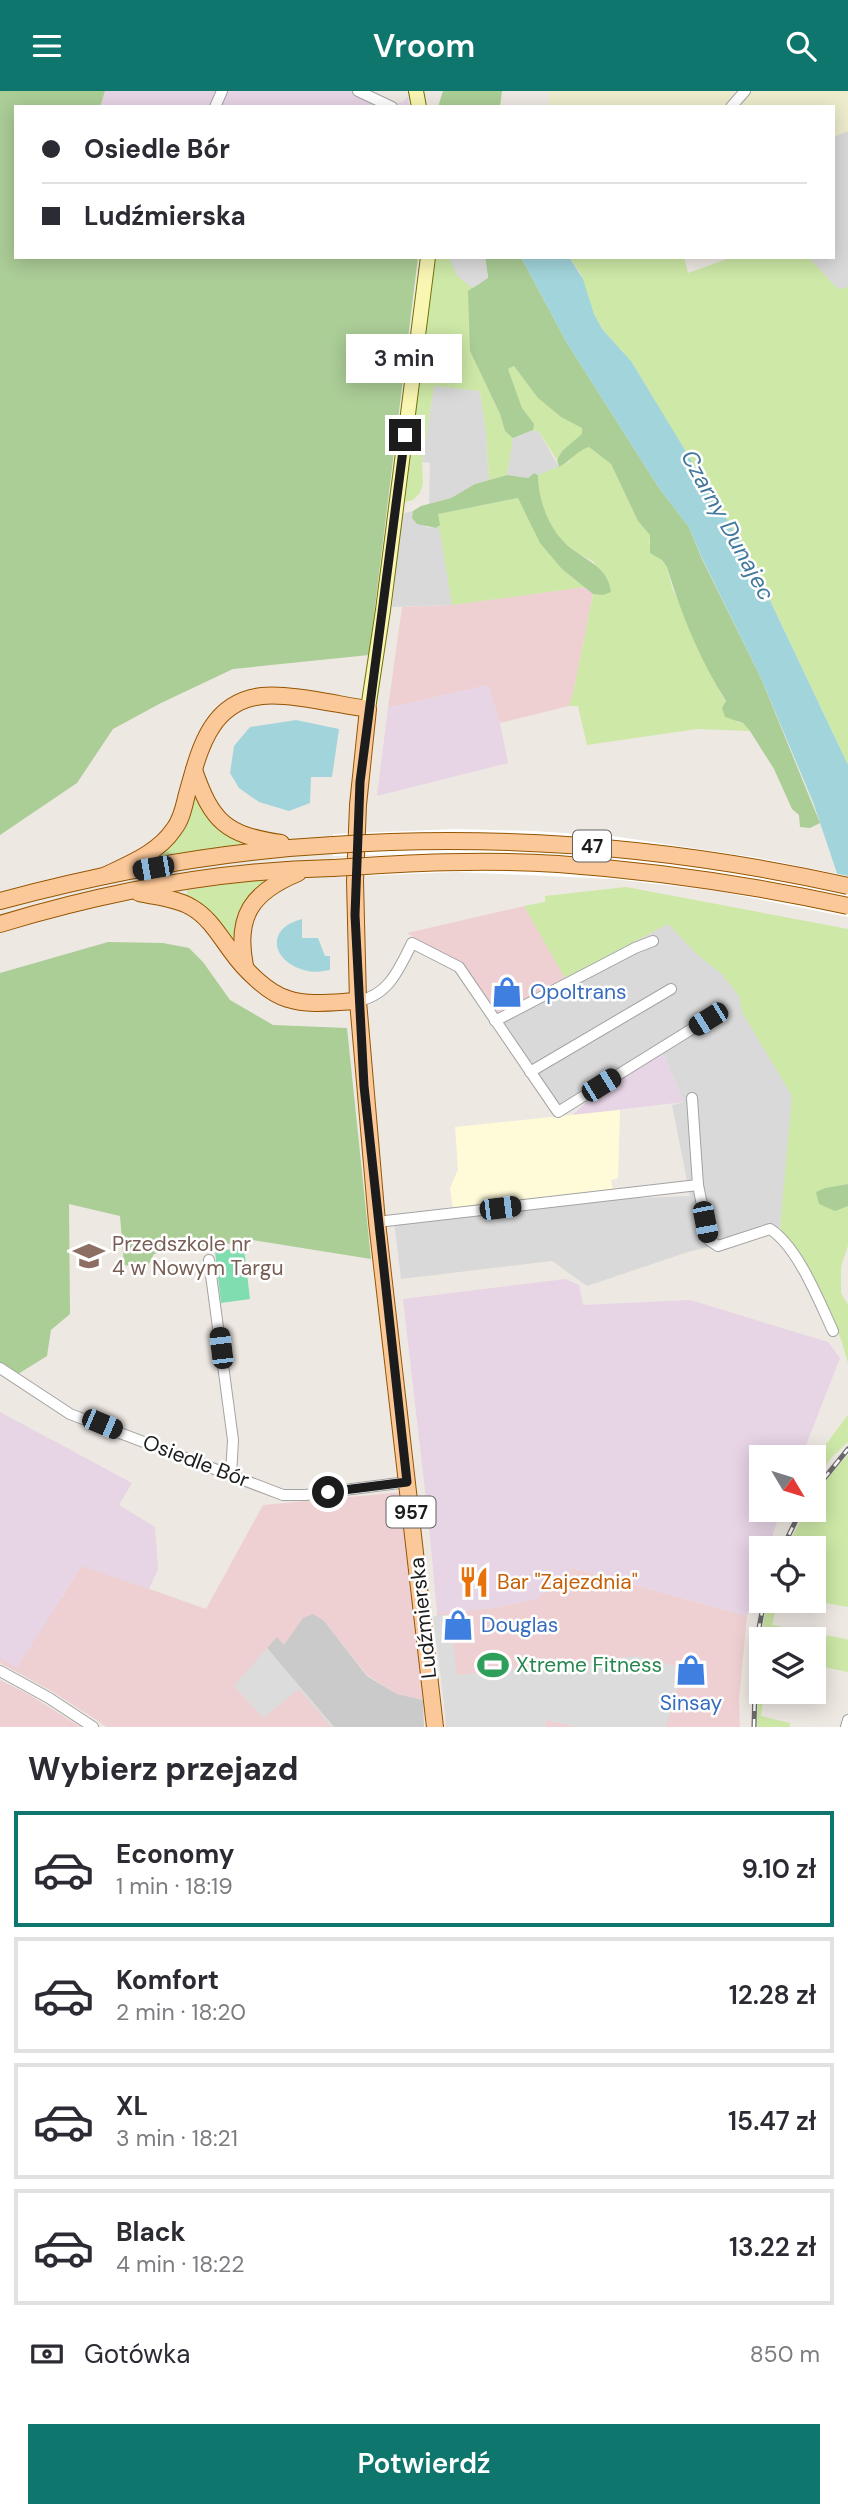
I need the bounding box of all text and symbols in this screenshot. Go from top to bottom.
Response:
text: Vroom [373,25,475,67]
icon: menu [28,27,66,65]
icon: search [782,27,820,65]
text: Osiedle Bór [84,132,230,166]
text: Ludźmierska [84,199,246,233]
callout: 3 min [347,334,463,383]
text: 3 min [374,343,434,373]
route end [389,419,421,451]
water label: Czarny Dunajec [674,444,782,606]
road number: 47 [573,831,611,861]
car [131,854,176,882]
shop icon: Opoltrans [490,975,524,1009]
place label: Opoltrans [530,978,627,1006]
car [685,999,732,1039]
car [578,1065,625,1105]
car [478,1195,523,1221]
car [691,1199,720,1245]
place label: Przedszkole nr 4 w Nowym Targu [112,1230,283,1282]
school or university icon: Przedszkole nr 4 w Nowym Targu [72,1239,106,1273]
car [209,1326,234,1370]
car [79,1406,126,1442]
street label: Osiedle Bór [139,1428,254,1494]
north arrow [749,1445,826,1523]
map controls [749,1445,826,1704]
route start [312,1476,344,1508]
road number: 957 [386,1497,436,1527]
button: locate [749,1536,826,1613]
street label: Ludźmierska [403,1556,443,1680]
restaurant icon: Bar "Zajezdnia" [457,1565,491,1599]
place label: Bar "Zajezdnia" [497,1568,638,1596]
shop icon: Douglas [441,1608,475,1642]
place label: Douglas [481,1611,558,1639]
button: layers [749,1627,826,1704]
sports icon: Xtreme Fitness [476,1648,510,1682]
place label: Xtreme Fitness [516,1651,662,1679]
shop icon: Sinsay [674,1653,708,1687]
place label: Sinsay [660,1689,723,1717]
text: Wybierz przejazd [28,1748,298,1790]
text: Economy [116,1837,234,1871]
icon: car [32,1838,95,1901]
text: 9.10 zł [742,1852,816,1886]
text: 1 min · 18:19 [116,1871,233,1901]
text: Komfort [116,1963,219,1997]
icon: car [32,1964,95,2027]
text: 12.28 zł [729,1978,816,2012]
text: 2 min · 18:20 [116,1997,246,2027]
text: XL [116,2089,148,2123]
icon: car [32,2090,95,2153]
text: 15.47 zł [728,2104,816,2138]
text: 3 min · 18:21 [116,2123,238,2153]
text: Black [116,2215,186,2249]
icon: car [32,2216,95,2279]
text: 13.22 zł [729,2230,816,2264]
text: 4 min · 18:22 [116,2249,244,2279]
icon: cash [28,2335,66,2373]
text: Gotówka [84,2337,190,2371]
text: 850 m [750,2339,820,2369]
button: Potwierdź [28,2424,820,2504]

